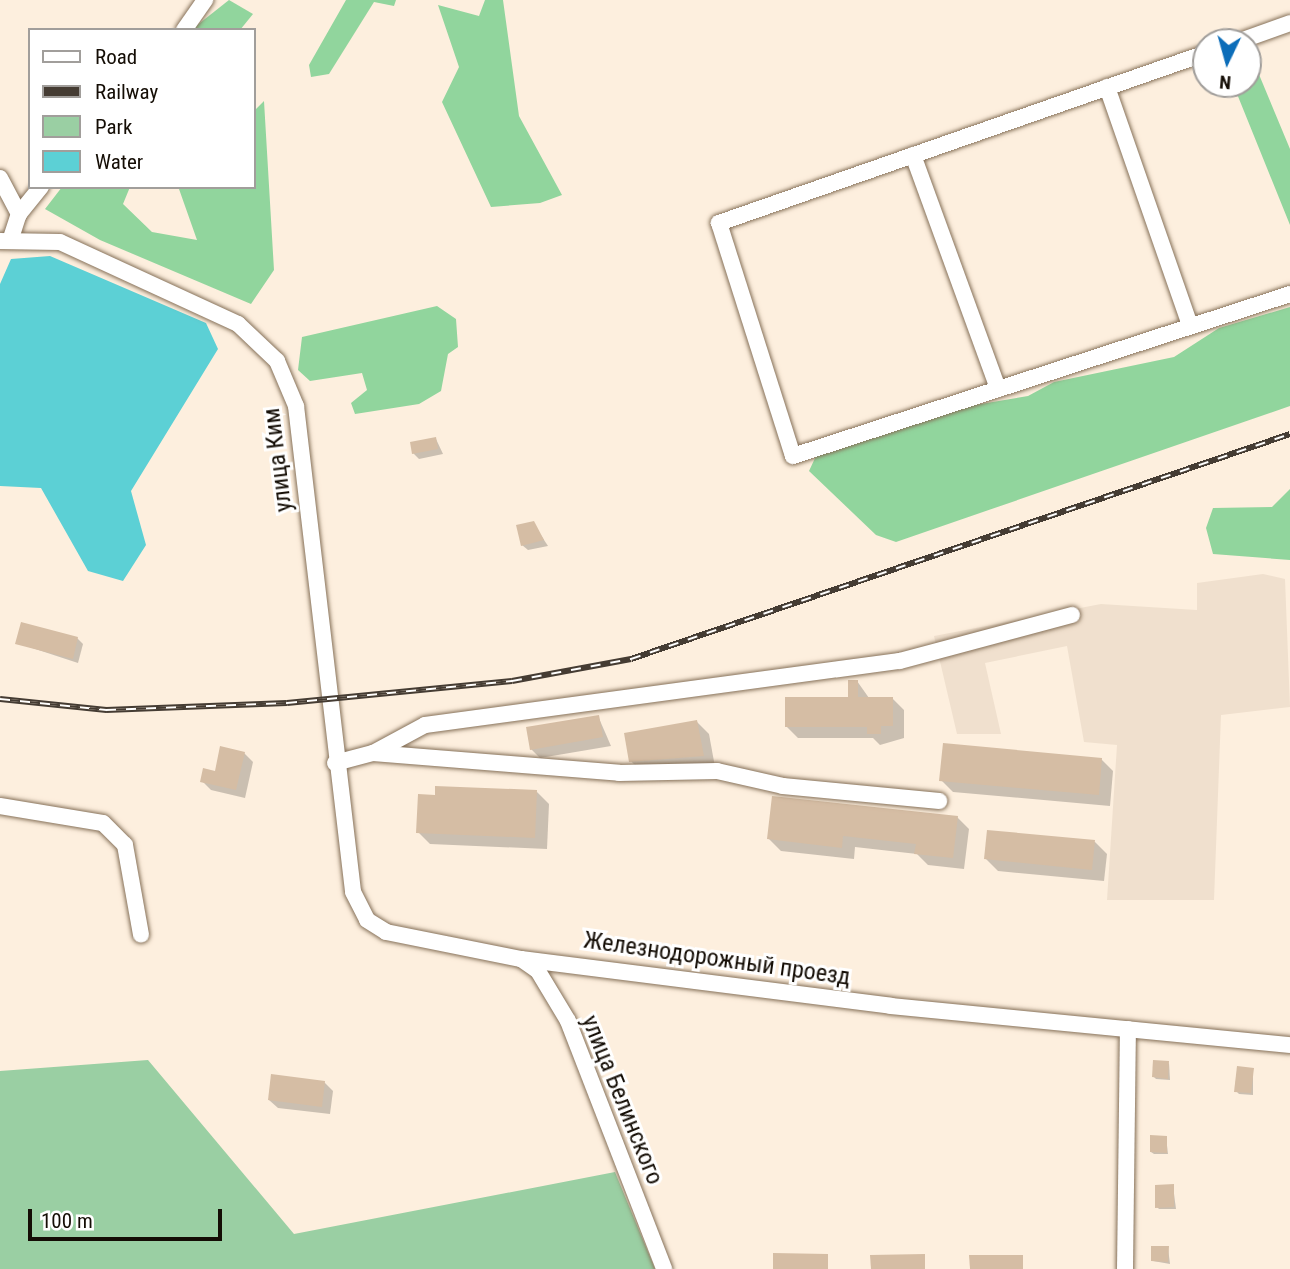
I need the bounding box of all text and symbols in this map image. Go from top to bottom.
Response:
legend [28,28,256,189]
north arrow [1192,28,1262,98]
text: Road [95,45,137,69]
text: N [1219,70,1232,94]
text: Railway [95,80,158,104]
text: Park [95,115,132,139]
text: Water [95,150,143,174]
street label: улица Ким [257,406,299,514]
street label: Железнодорожный проезд [582,926,852,992]
street label: улица Белинского [575,1011,669,1189]
scale bar [32,1196,226,1240]
text: 100 m [41,1209,93,1233]

